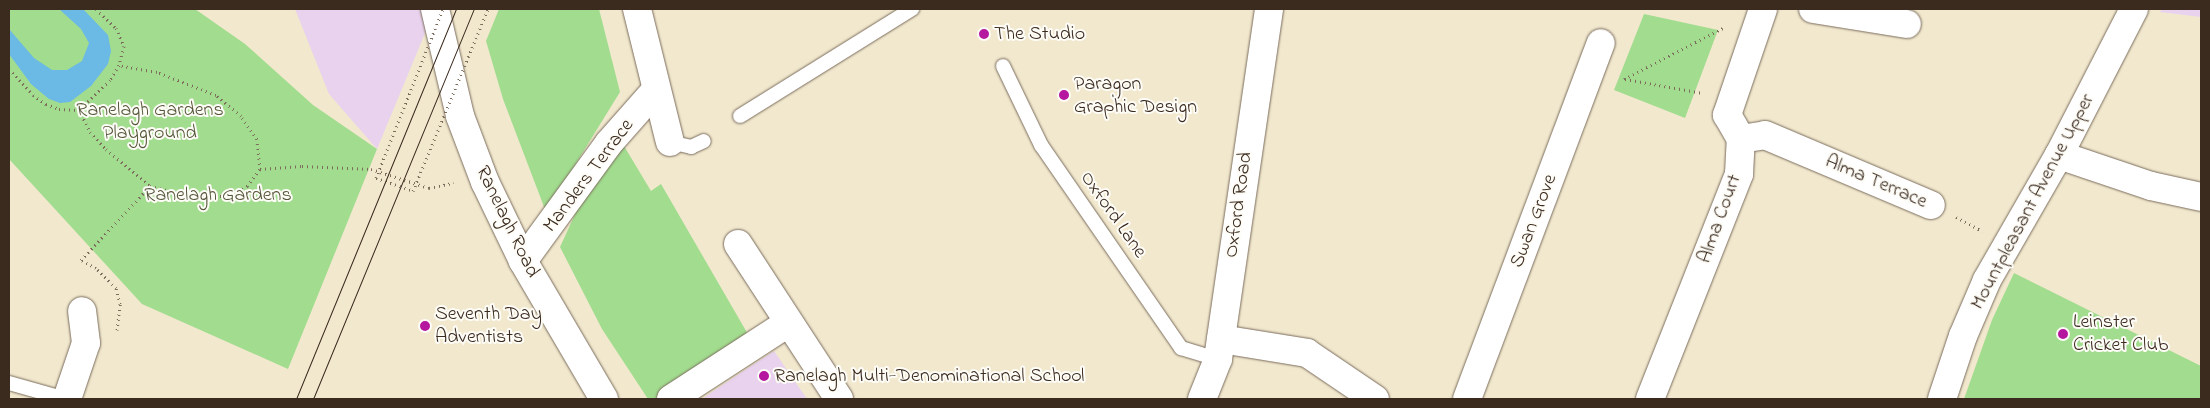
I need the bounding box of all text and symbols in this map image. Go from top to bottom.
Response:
place label: The Studio [994,22,1085,46]
marker: The Studio [978,28,990,40]
place label: Paragon Graphic Design [1074,72,1197,119]
marker: Paragon Graphic Design [1058,89,1070,101]
street label: Mountpleasant Avenue Upper [1966,90,2100,314]
park label: Ranelagh Gardens Playground [76,99,224,146]
street label: Manders Terrace [539,115,639,237]
street label: Alma Terrace [1821,150,1931,214]
street label: Oxford Road [1220,151,1258,259]
street label: Ranelagh Road [470,162,544,282]
street label: Oxford Lane [1074,167,1152,263]
street label: Swan Grove [1505,171,1563,271]
street label: Alma Court [1693,171,1747,267]
park label: Ranelagh Gardens [144,183,292,207]
place label: Seventh Day Adventists [435,302,542,349]
place label: Leinster Cricket Club [2073,310,2168,357]
marker: Seventh Day Adventists [419,320,431,332]
marker: Leinster Cricket Club [2057,328,2069,340]
place label: Ranelagh Multi-Denominational School [774,364,1084,388]
marker: Ranelagh Multi-Denominational School [758,370,770,382]

